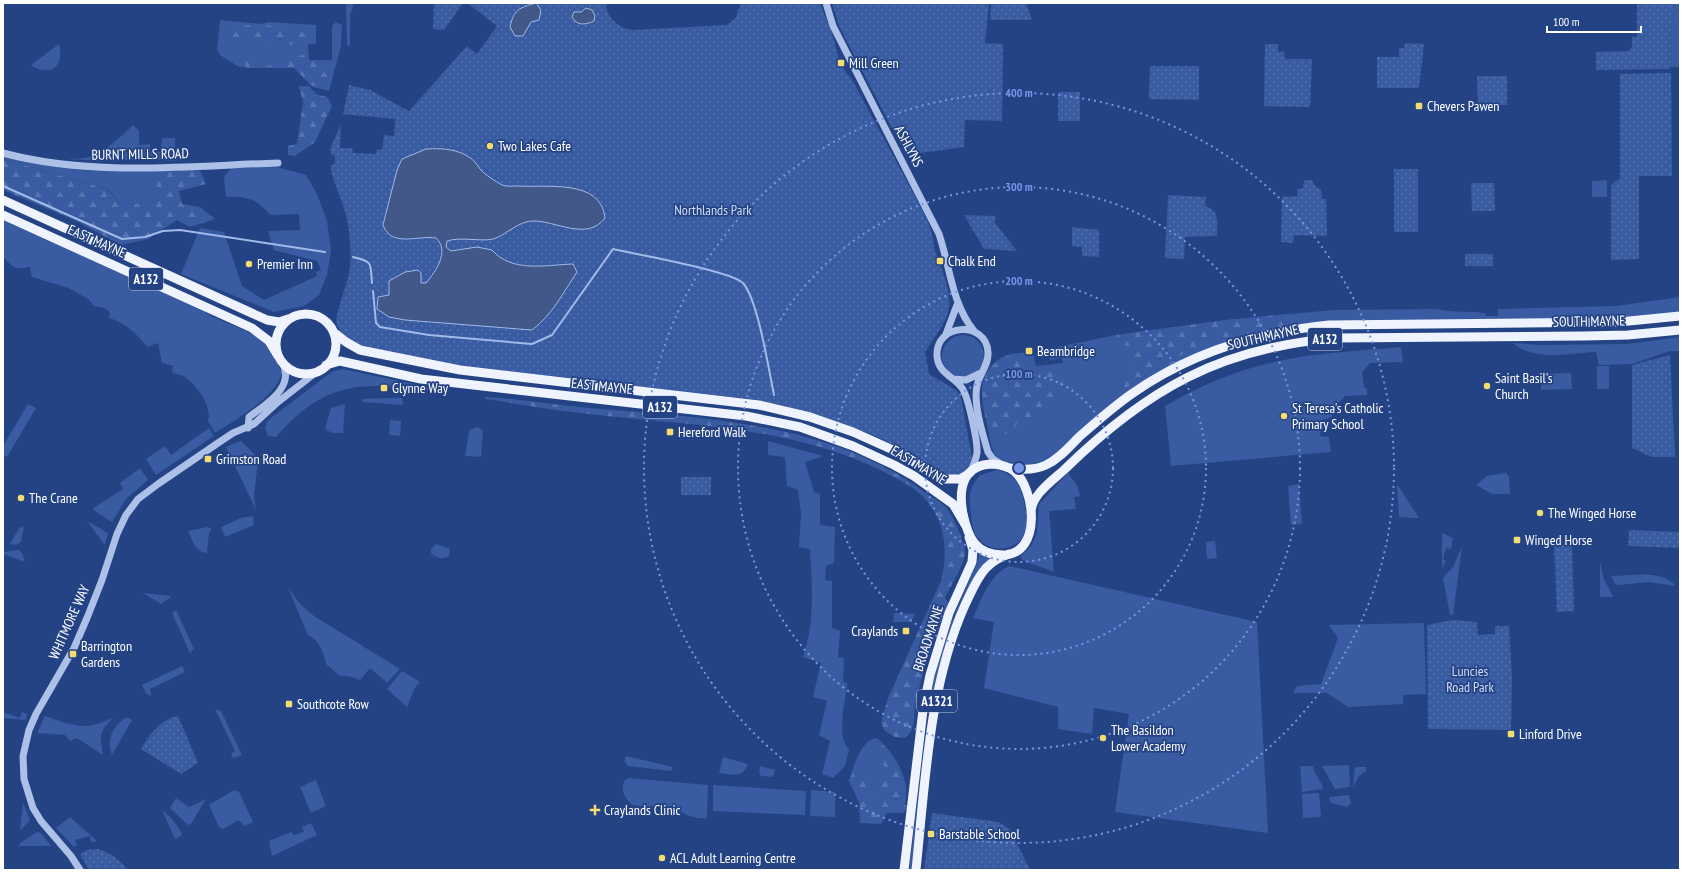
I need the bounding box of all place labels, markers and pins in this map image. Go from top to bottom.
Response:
place label: Mill Green [849,54,899,72]
marker: Mill Green [836,58,846,68]
place label: Chevers Pawen [1427,97,1499,115]
marker: Chevers Pawen [1414,101,1424,111]
place label: Two Lakes Cafe [498,137,571,155]
marker: Two Lakes Cafe [485,141,495,151]
place label: Chalk End [948,252,996,270]
place label: Premier Inn [257,255,313,273]
marker: Chalk End [935,256,945,266]
marker: Premier Inn [244,259,254,269]
place label: Beambridge [1037,342,1095,360]
marker: Beambridge [1024,346,1034,356]
place label: Saint Basil's Church [1495,369,1553,403]
place label: Glynne Way [392,379,449,397]
marker: Saint Basil's Church [1482,381,1492,391]
marker: Glynne Way [379,383,389,393]
place label: St Teresa's Catholic Primary School [1292,399,1384,433]
marker: St Teresa's Catholic Primary School [1279,411,1289,421]
place label: Hereford Walk [678,423,747,441]
marker: Hereford Walk [665,427,675,437]
place label: Grimston Road [216,450,286,468]
marker: Grimston Road [203,454,213,464]
centre of rings [1012,461,1026,475]
place label: The Crane [29,489,78,507]
marker: The Crane [16,493,26,503]
place label: The Winged Horse [1548,504,1637,522]
marker: The Winged Horse [1535,508,1545,518]
place label: Winged Horse [1525,531,1593,549]
marker: Winged Horse [1512,535,1522,545]
place label: Craylands [851,622,898,640]
marker: Craylands [901,626,911,636]
place label: Barrington Gardens [81,637,132,671]
marker: Barrington Gardens [68,649,78,659]
place label: Southcote Row [297,695,370,713]
marker: Southcote Row [284,699,294,709]
place label: The Basildon Lower Academy [1111,721,1186,755]
place label: Linford Drive [1519,725,1582,743]
marker: Linford Drive [1506,729,1516,739]
marker: The Basildon Lower Academy [1098,733,1108,743]
place label: Craylands Clinic [604,801,681,819]
marker: Craylands Clinic [589,804,601,816]
place label: Barstable School [939,825,1021,843]
marker: Barstable School [926,829,936,839]
place label: ACL Adult Learning Centre [670,849,796,867]
marker: ACL Adult Learning Centre [657,853,667,863]

